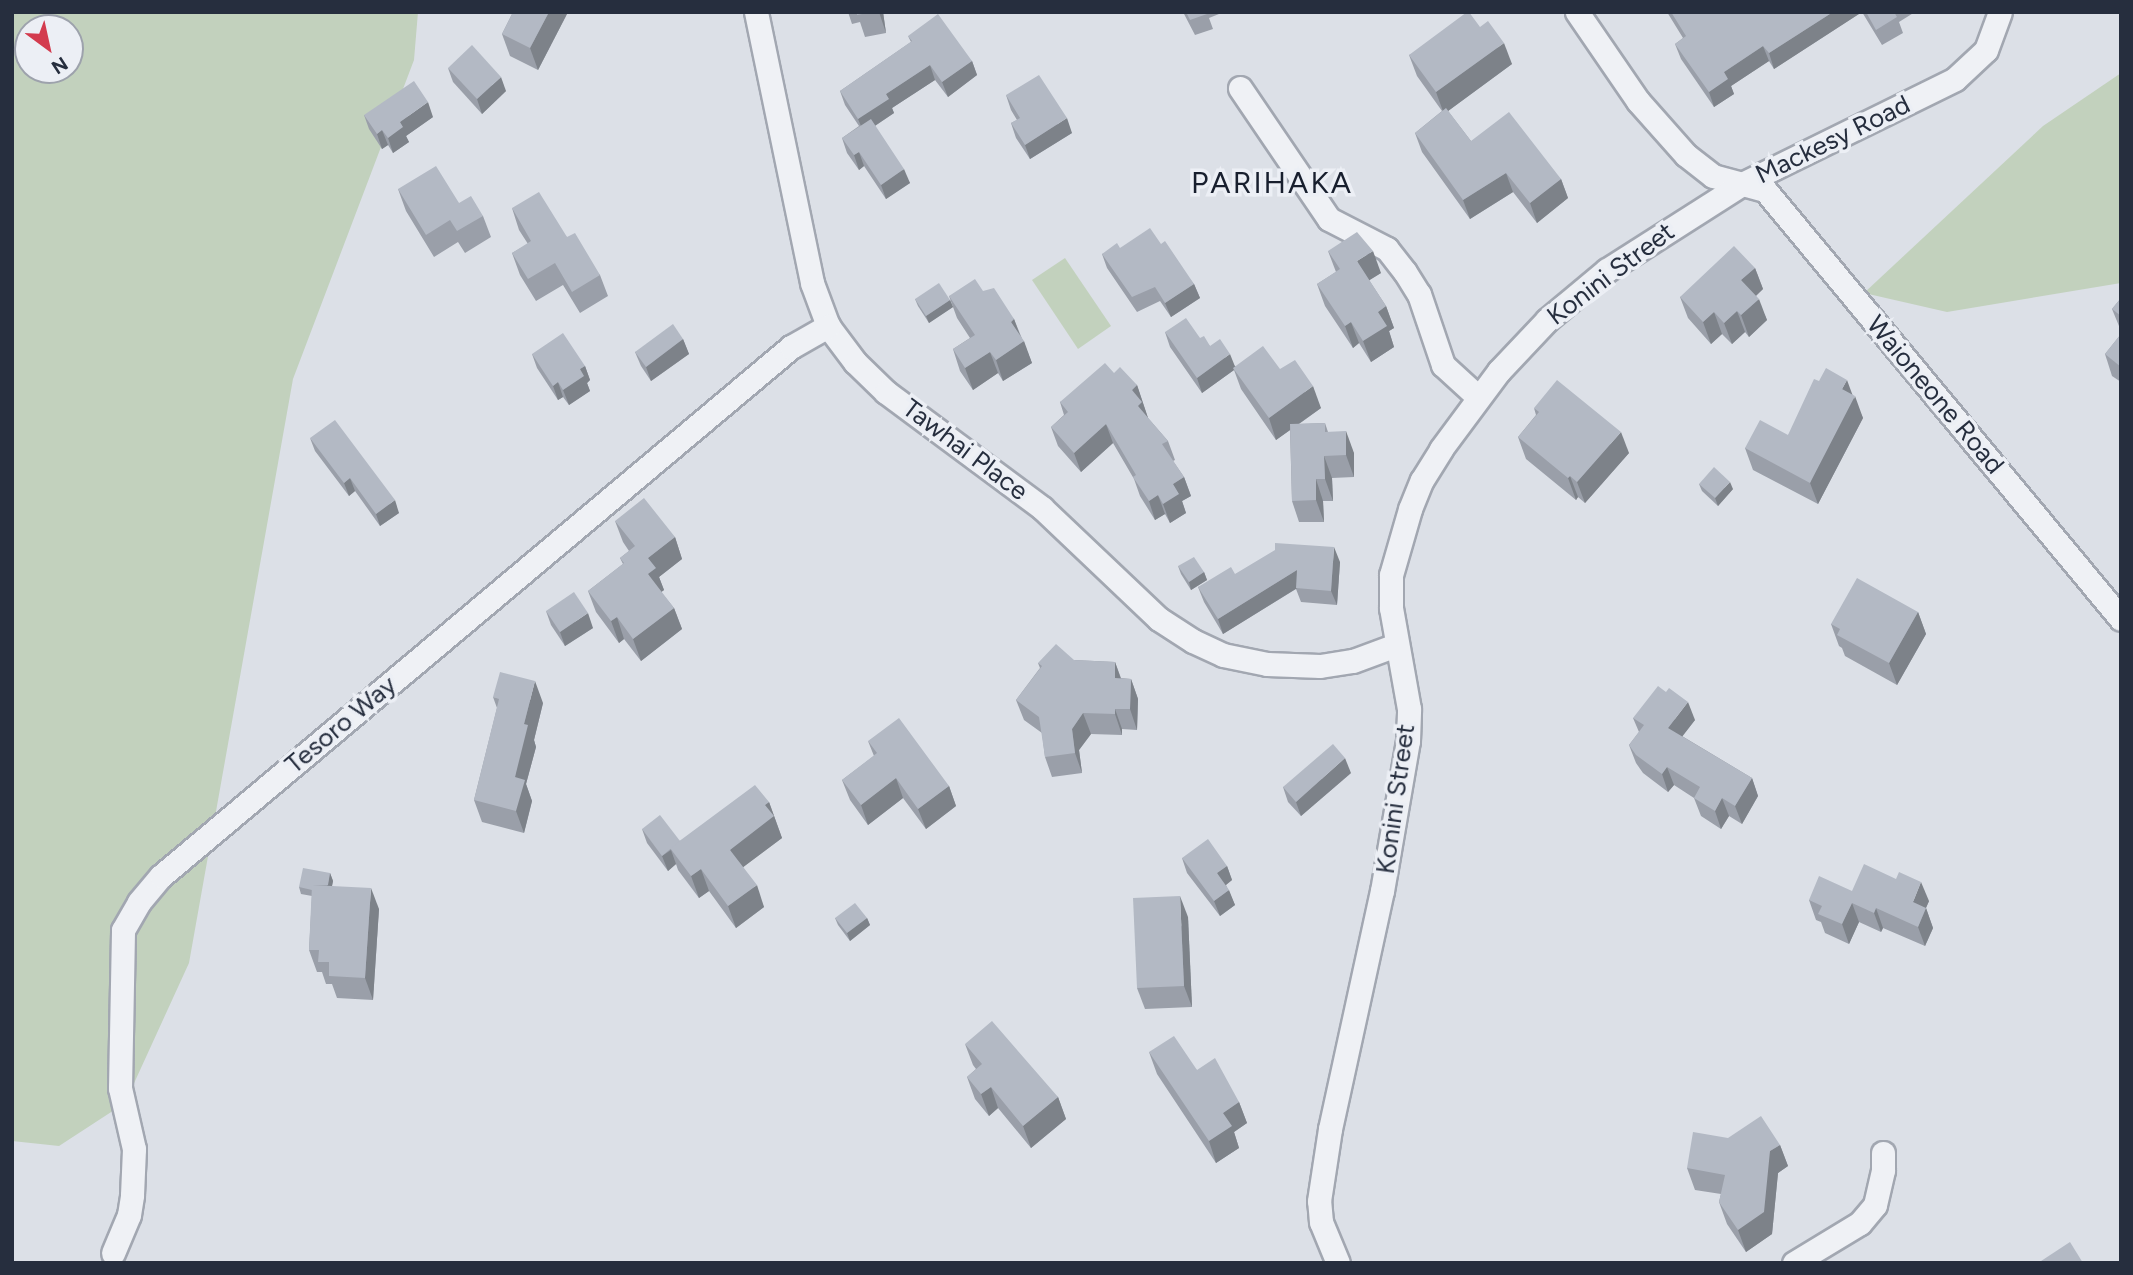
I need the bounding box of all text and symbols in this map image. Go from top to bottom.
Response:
north arrow [14,14,84,84]
text: N [47,52,72,79]
street label: Mackesy Road [1751,89,1915,191]
district label: PARIHAKA [1192,165,1352,201]
street label: Konini Street [1541,216,1681,332]
street label: Waioneone Road [1860,310,2010,480]
street label: Tawhai Place [896,393,1034,507]
street label: Tesoro Way [279,670,403,780]
street label: Konini Street [1370,722,1422,876]

